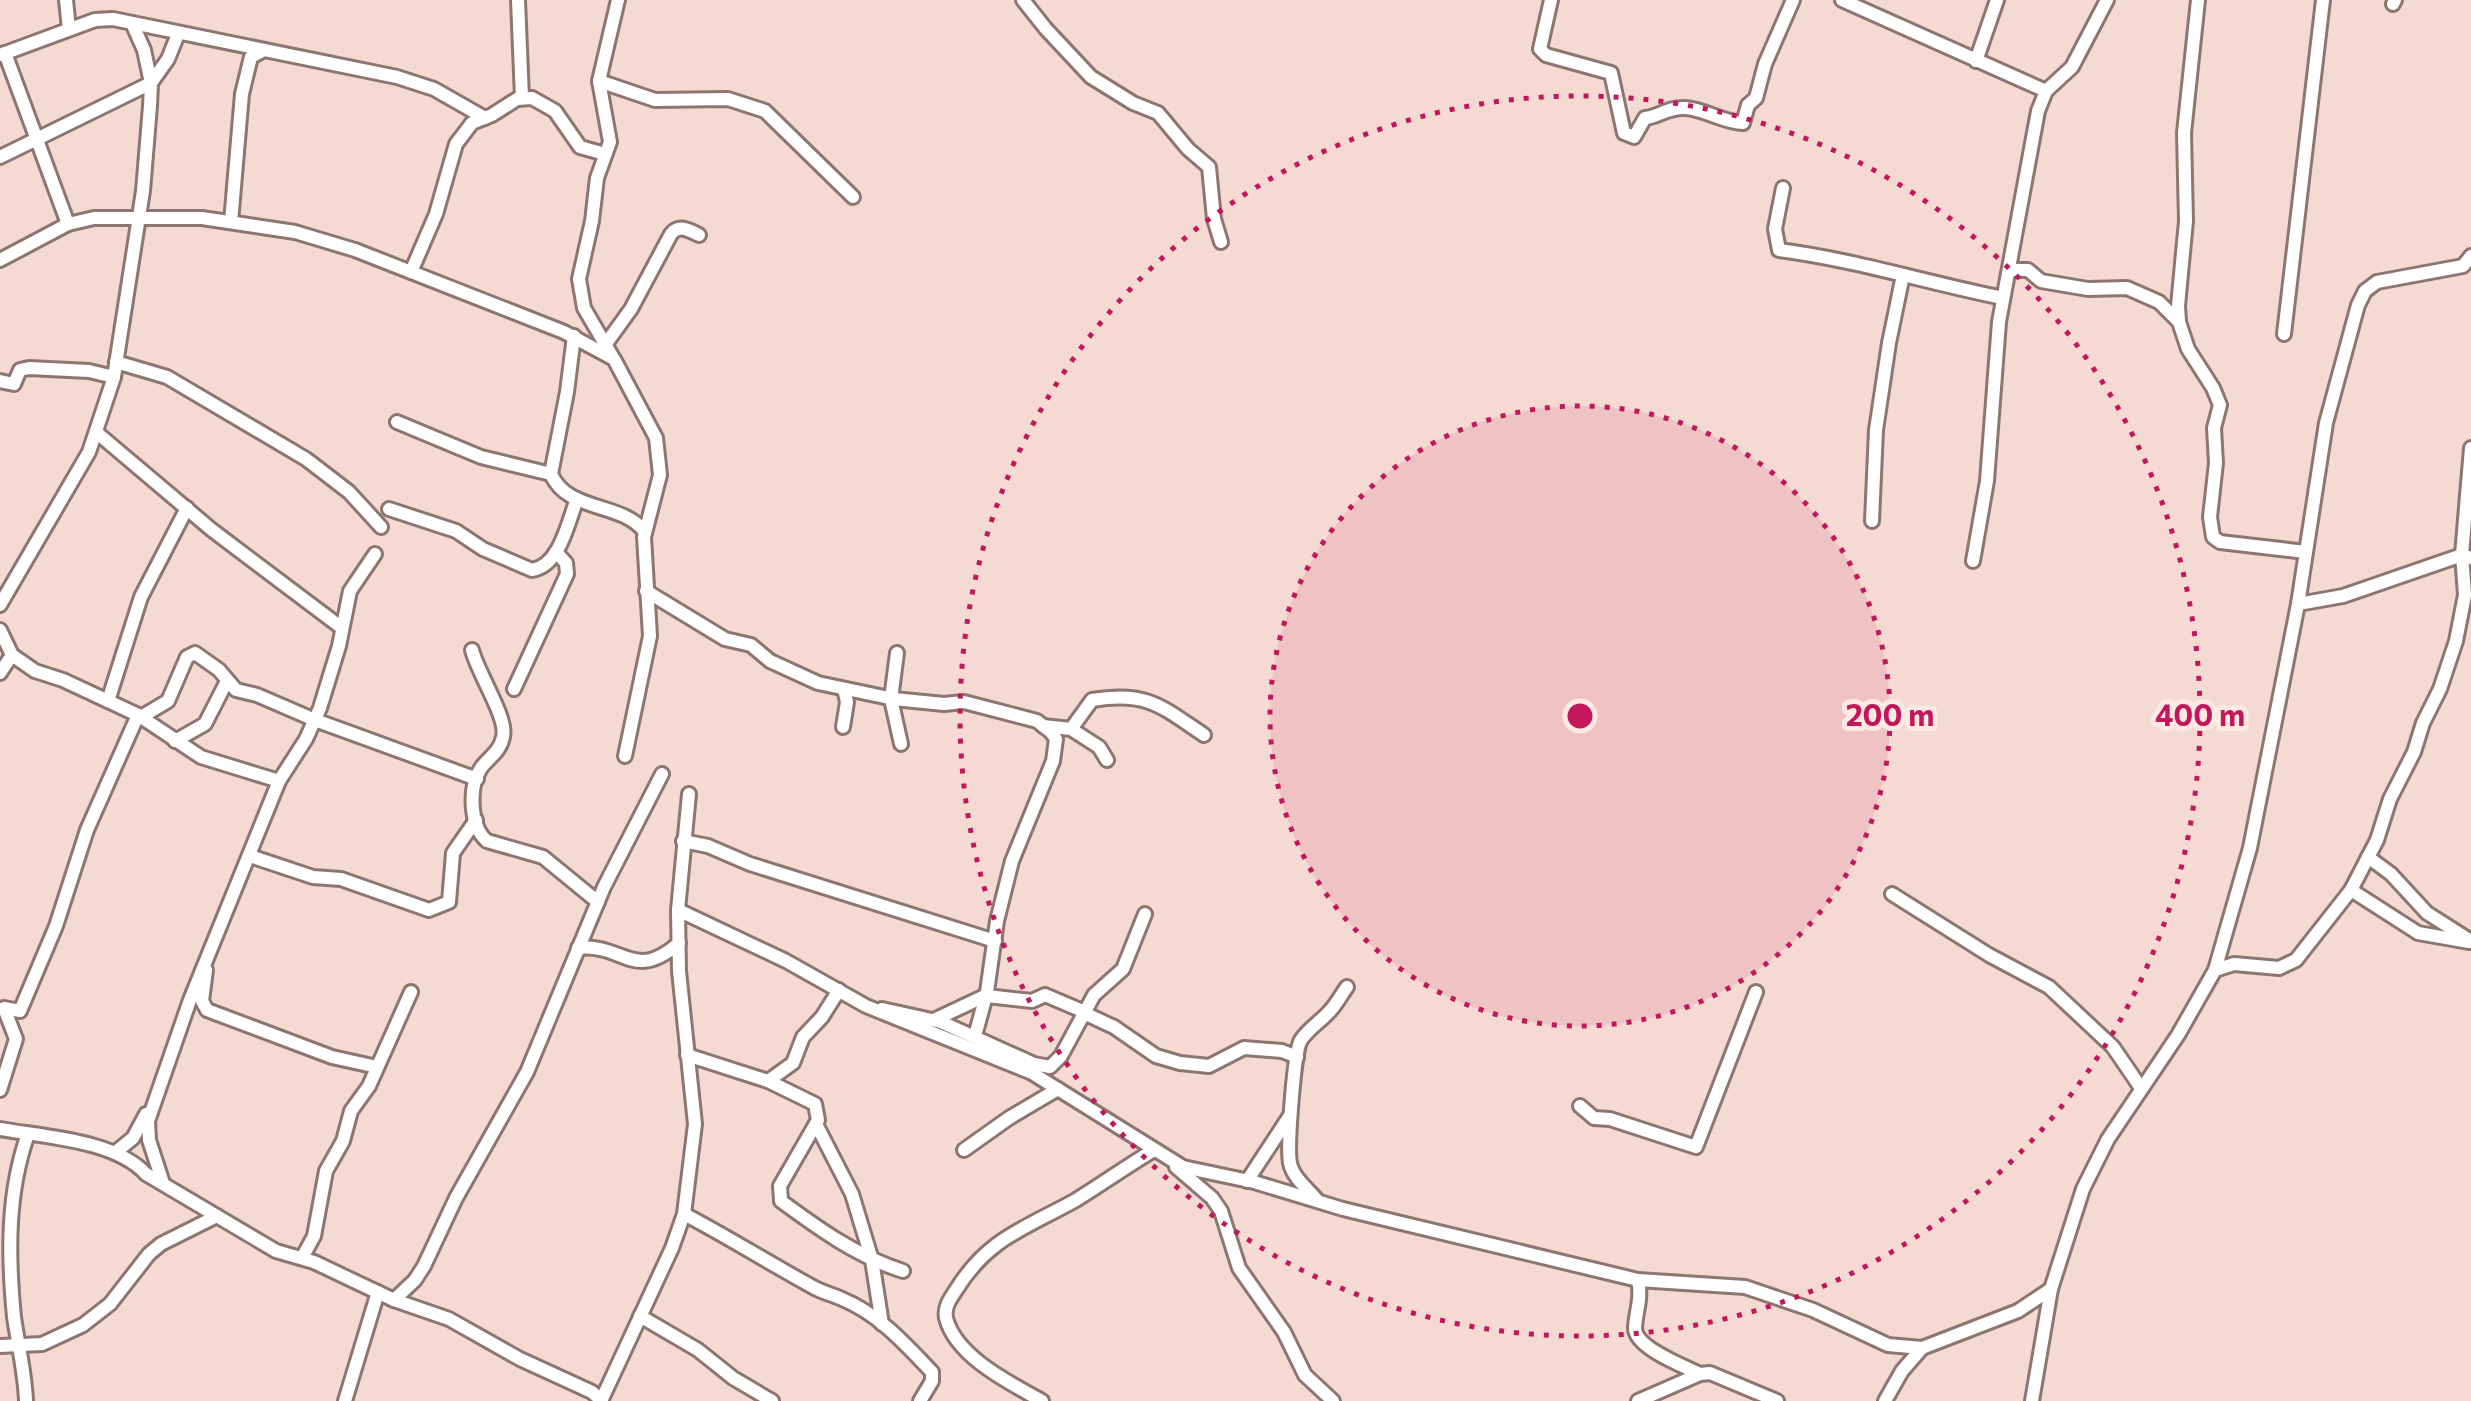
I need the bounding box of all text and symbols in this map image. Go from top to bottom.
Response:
text: 200 m [1846,695,1934,732]
text: 400 m [2155,695,2245,732]
centre of rings [1562,698,1598,734]

